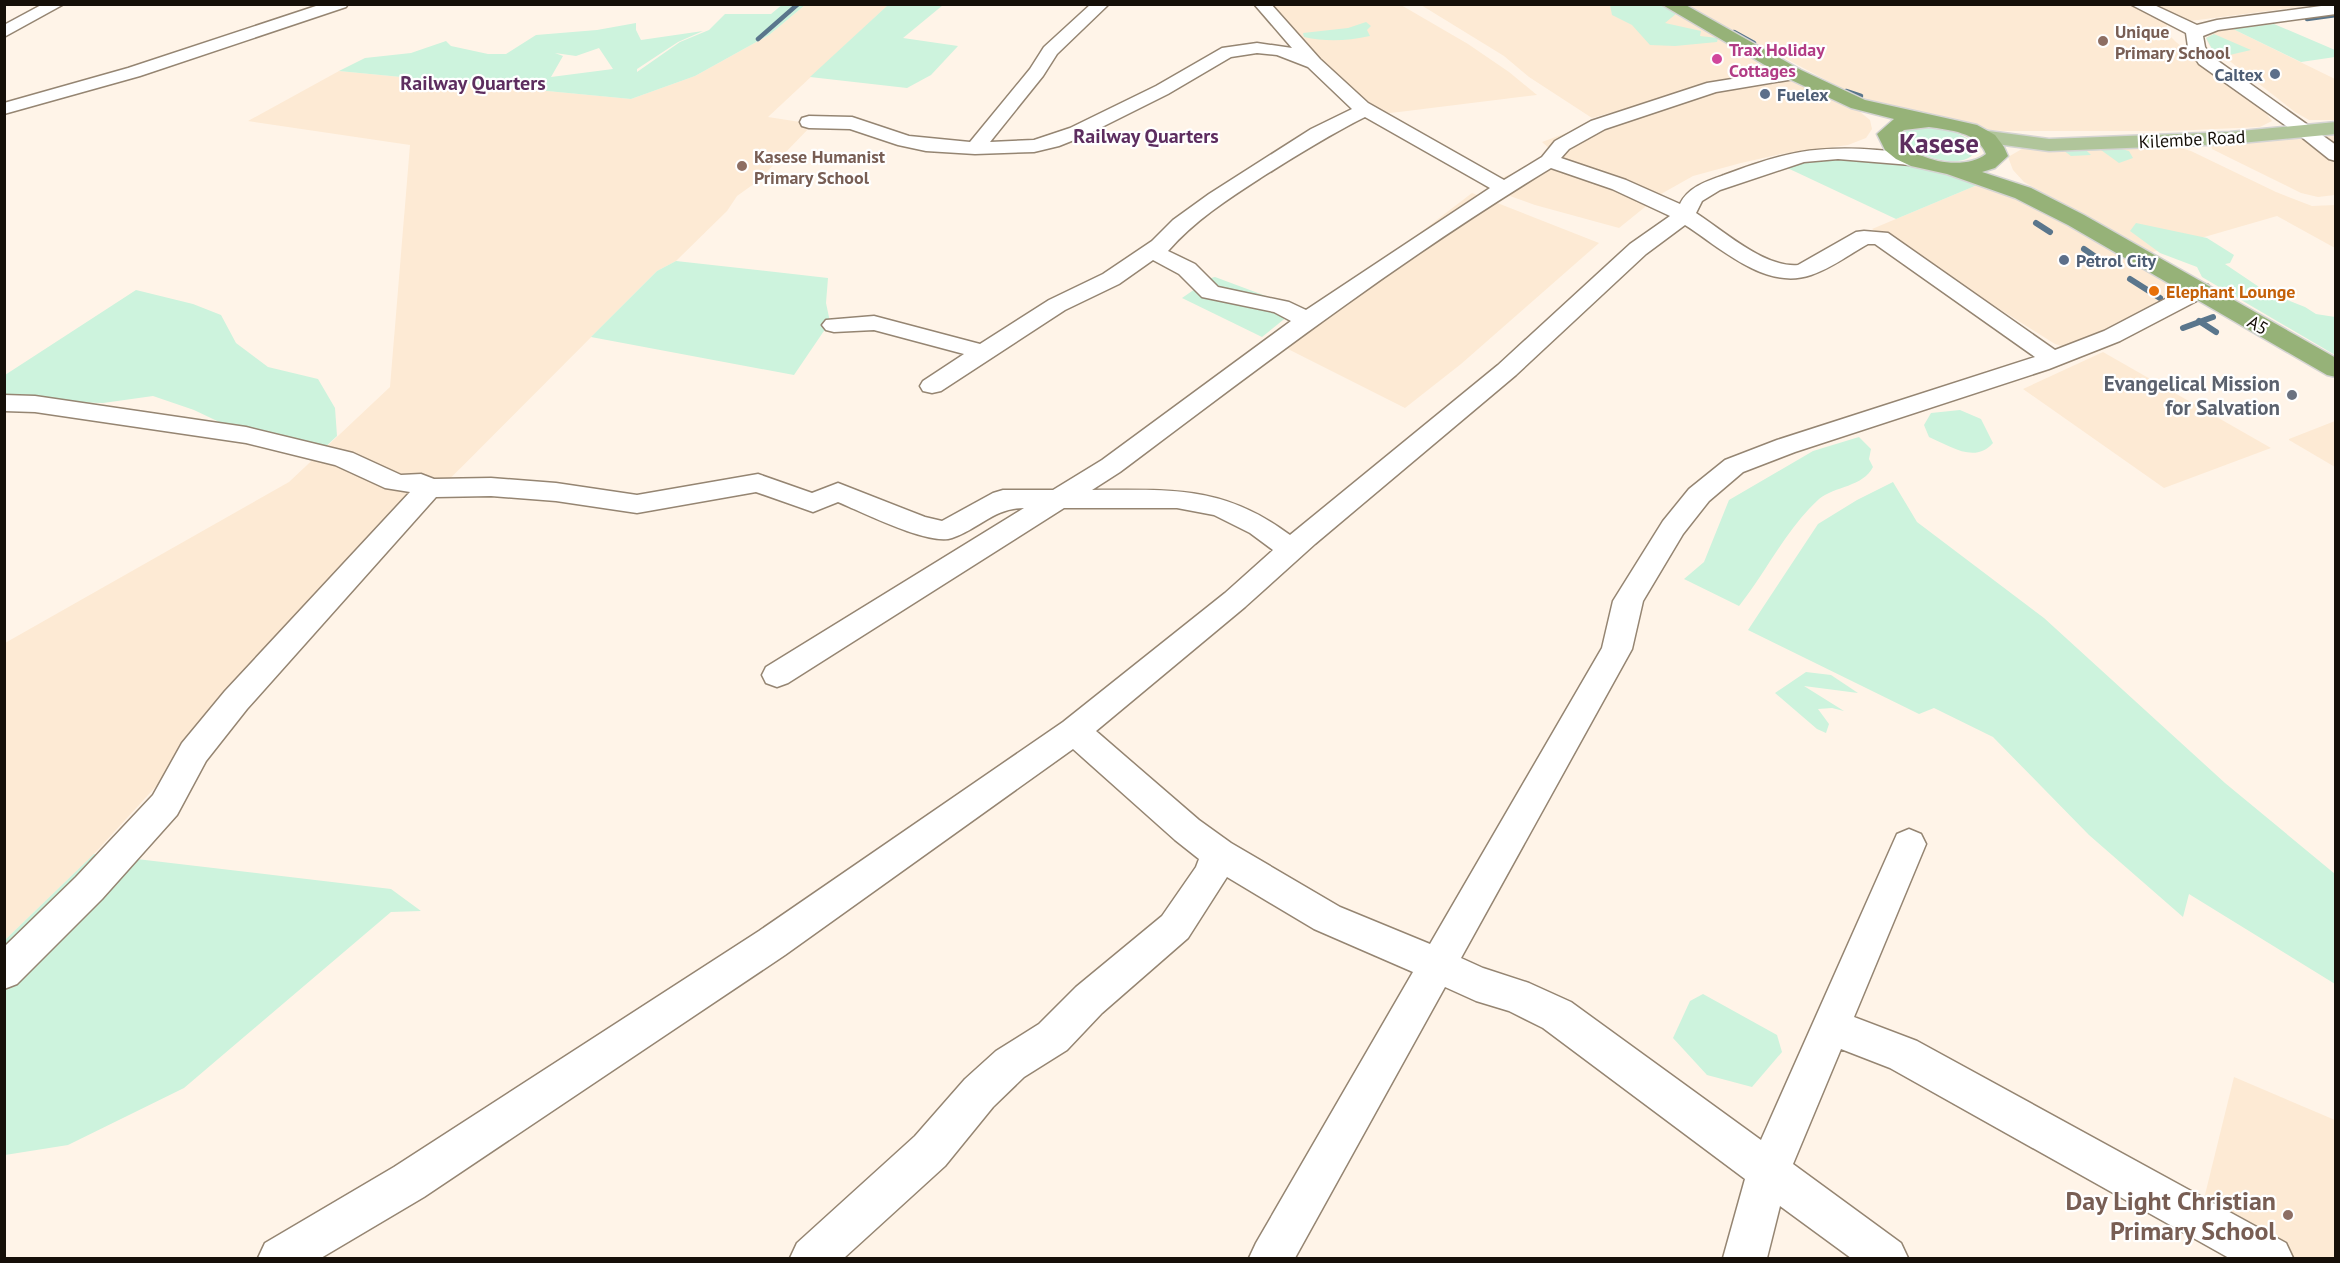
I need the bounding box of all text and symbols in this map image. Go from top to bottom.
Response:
place label: Unique Primary School [2115,20,2231,64]
marker: Unique Primary School [2096,34,2110,48]
place label: Trax Holiday Cottages [1729,38,1825,82]
marker: Trax Holiday Cottages [1710,52,1724,66]
place label: Caltex [2215,63,2264,86]
marker: Caltex [2268,67,2282,81]
district label: Railway Quarters [400,70,546,96]
place label: Fuelex [1777,83,1829,106]
marker: Fuelex [1758,87,1772,101]
district label: Railway Quarters [1073,123,1219,149]
street label: Kilembe Road [2138,125,2246,153]
district label: Kasese [1899,126,1979,160]
place label: Kasese Humanist Primary School [754,145,886,189]
marker: Kasese Humanist Primary School [735,159,749,173]
place label: Petrol City [2076,249,2156,272]
marker: Petrol City [2057,253,2071,267]
place label: Elephant Lounge [2166,280,2296,303]
marker: Elephant Lounge [2147,284,2161,298]
street label: A5 [2243,310,2273,340]
place label: Evangelical Mission for Salvation [2104,370,2280,421]
marker: Evangelical Mission for Salvation [2285,388,2299,402]
place label: Day Light Christian Primary School [2066,1184,2276,1247]
marker: Day Light Christian Primary School [2281,1208,2295,1222]

